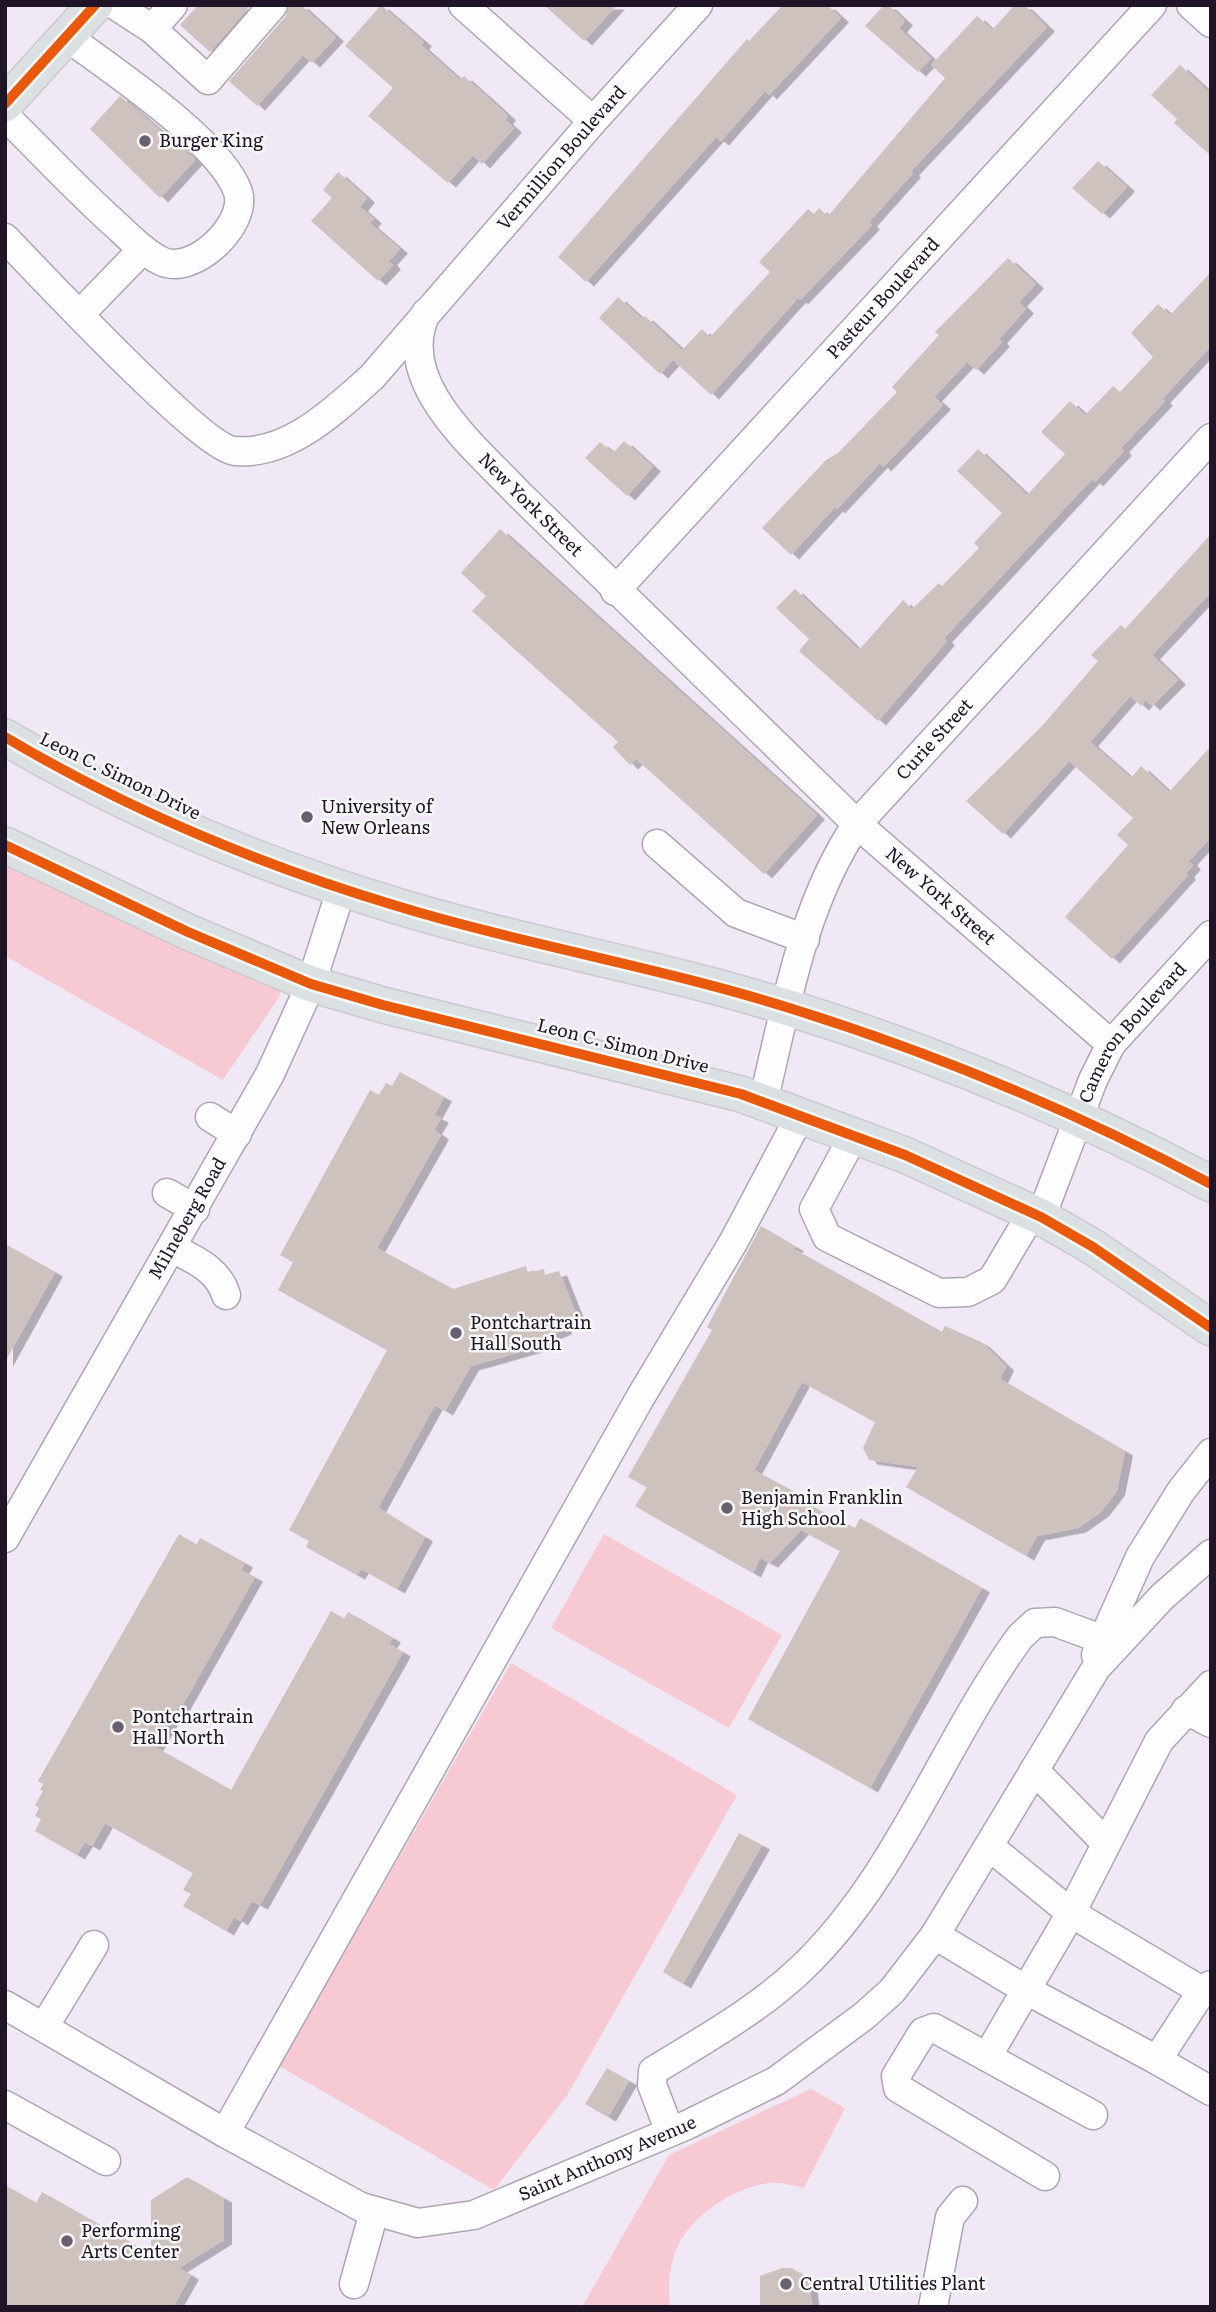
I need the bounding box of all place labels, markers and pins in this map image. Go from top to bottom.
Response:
place label: Burger King [159,126,264,153]
marker: Burger King [137,133,153,149]
place label: University of New Orleans [321,792,435,840]
marker: University of New Orleans [299,809,315,825]
place label: Pontchartrain Hall South [470,1308,592,1356]
marker: Pontchartrain Hall South [448,1325,464,1341]
place label: Benjamin Franklin High School [741,1483,903,1531]
marker: Benjamin Franklin High School [719,1500,735,1516]
place label: Pontchartrain Hall North [132,1702,254,1750]
marker: Pontchartrain Hall North [110,1719,126,1735]
place label: Performing Arts Center [81,2216,182,2264]
marker: Performing Arts Center [59,2233,75,2249]
place label: Central Utilities Plant [800,2269,986,2296]
marker: Central Utilities Plant [778,2276,794,2292]

